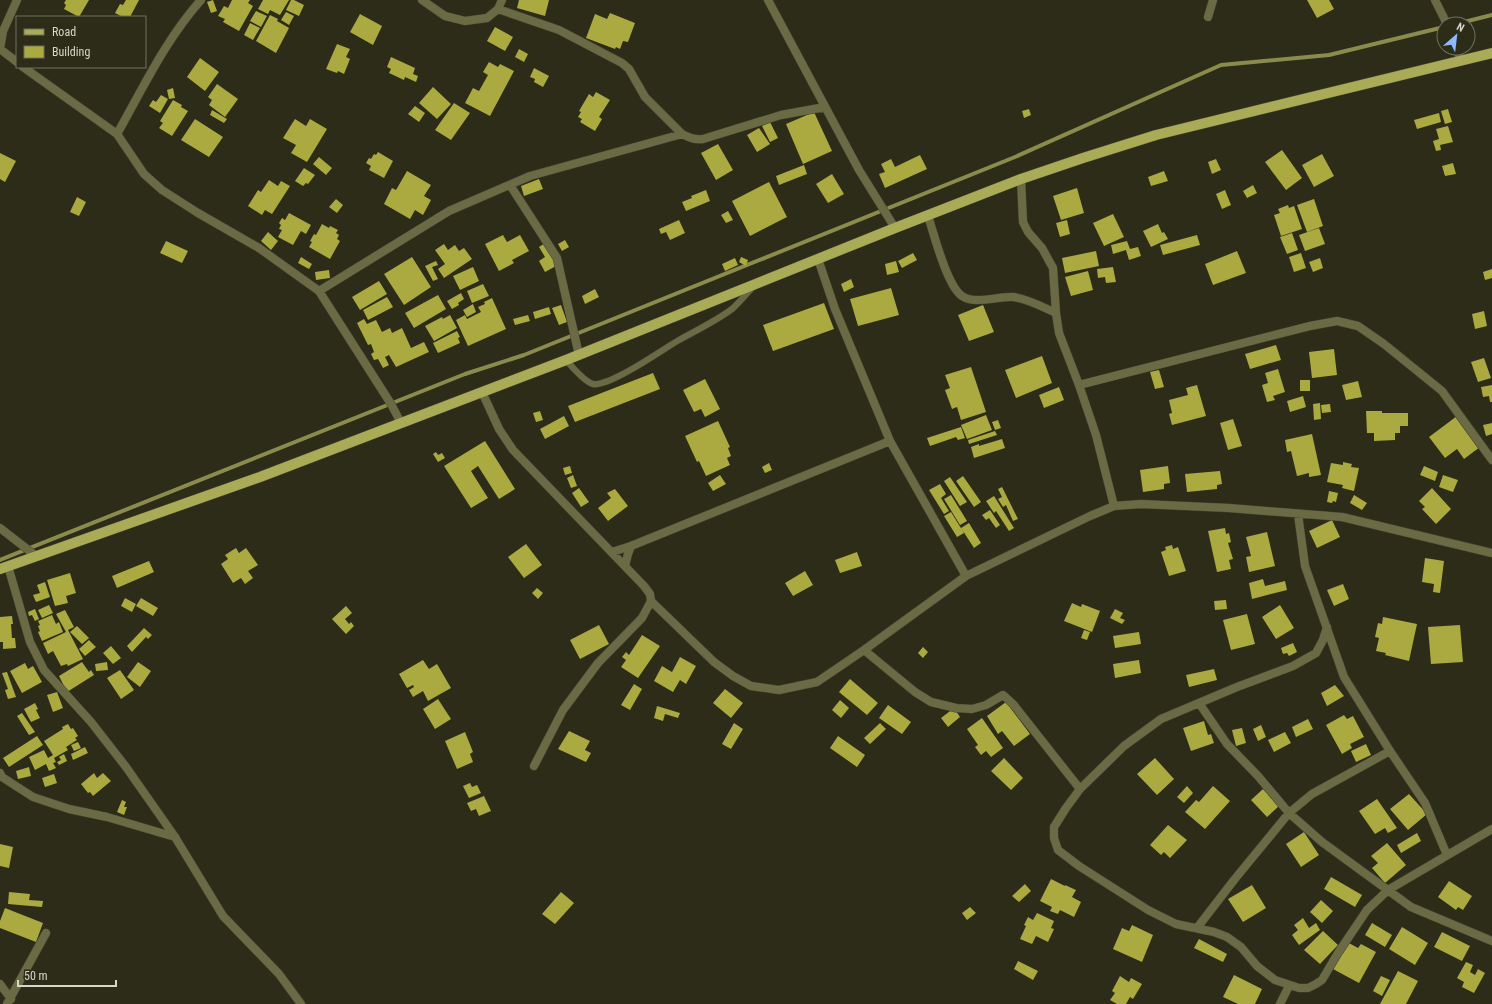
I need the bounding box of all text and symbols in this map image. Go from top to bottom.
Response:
legend [16,16,146,68]
north arrow [1436,16,1476,56]
text: N [1454,20,1467,35]
text: Road [52,25,76,39]
text: Building [52,45,90,59]
scale bar [18,962,116,988]
text: 50 m [24,969,48,983]

